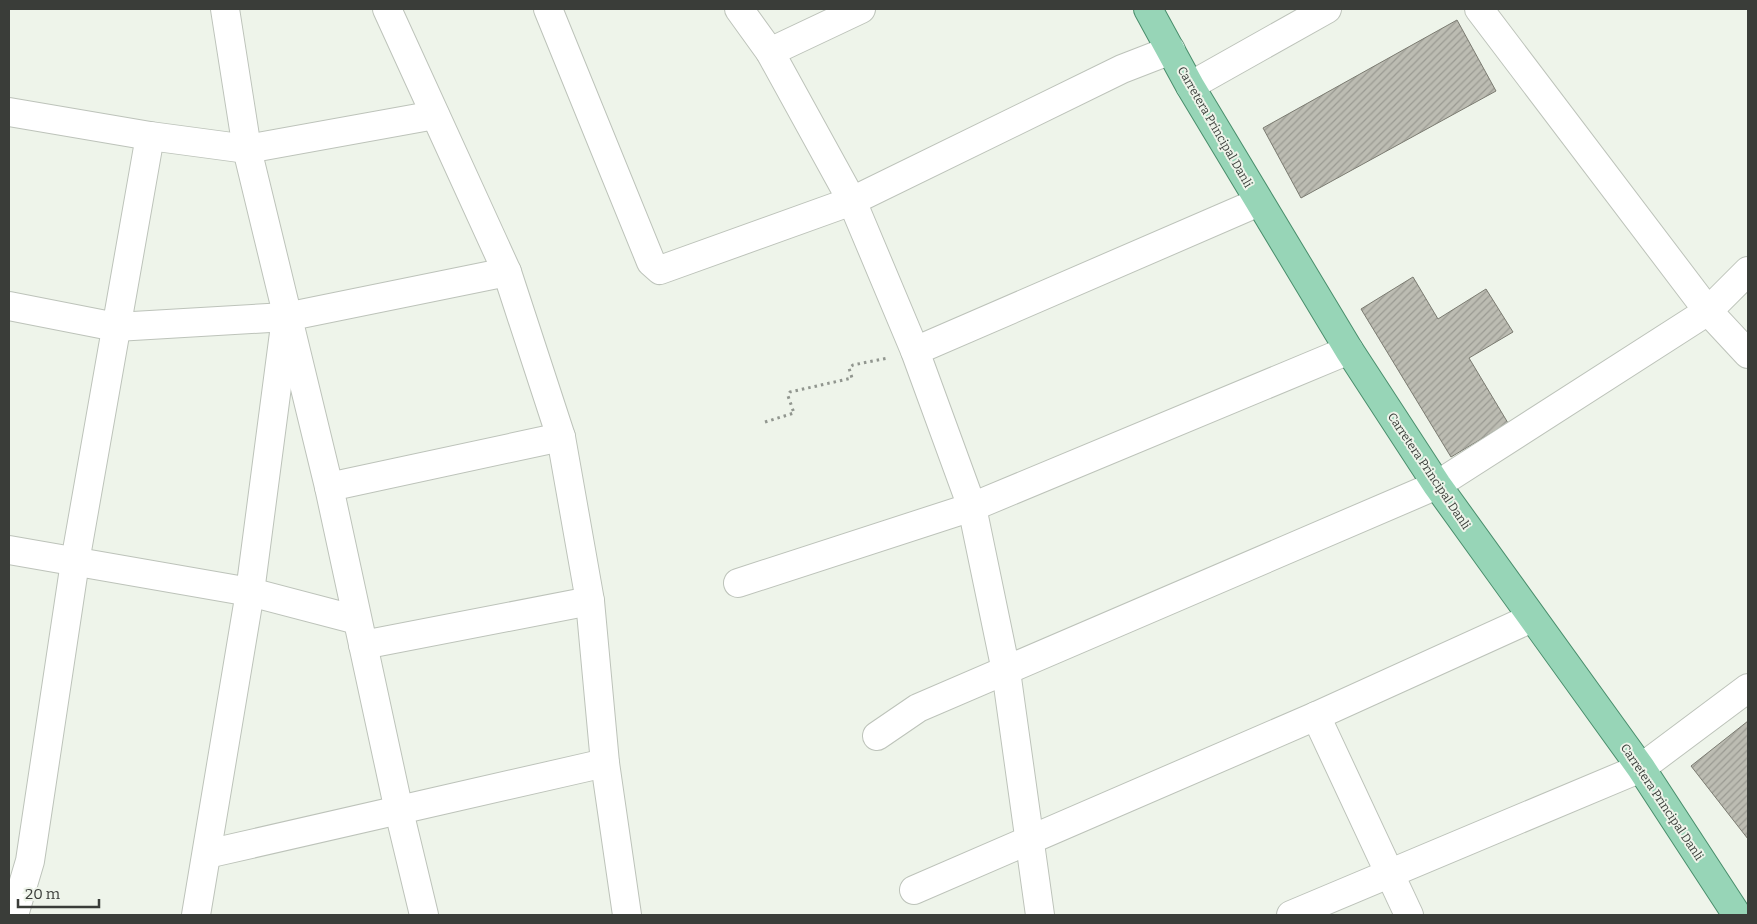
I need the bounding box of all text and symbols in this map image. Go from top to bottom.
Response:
street label: Carretera Principal Danli [1175,64,1256,190]
street label: Carretera Principal Danli [1385,410,1473,532]
street label: Carretera Principal Danli [1618,741,1706,863]
scale bar [18,876,99,908]
text: 20 m [25,885,61,903]

